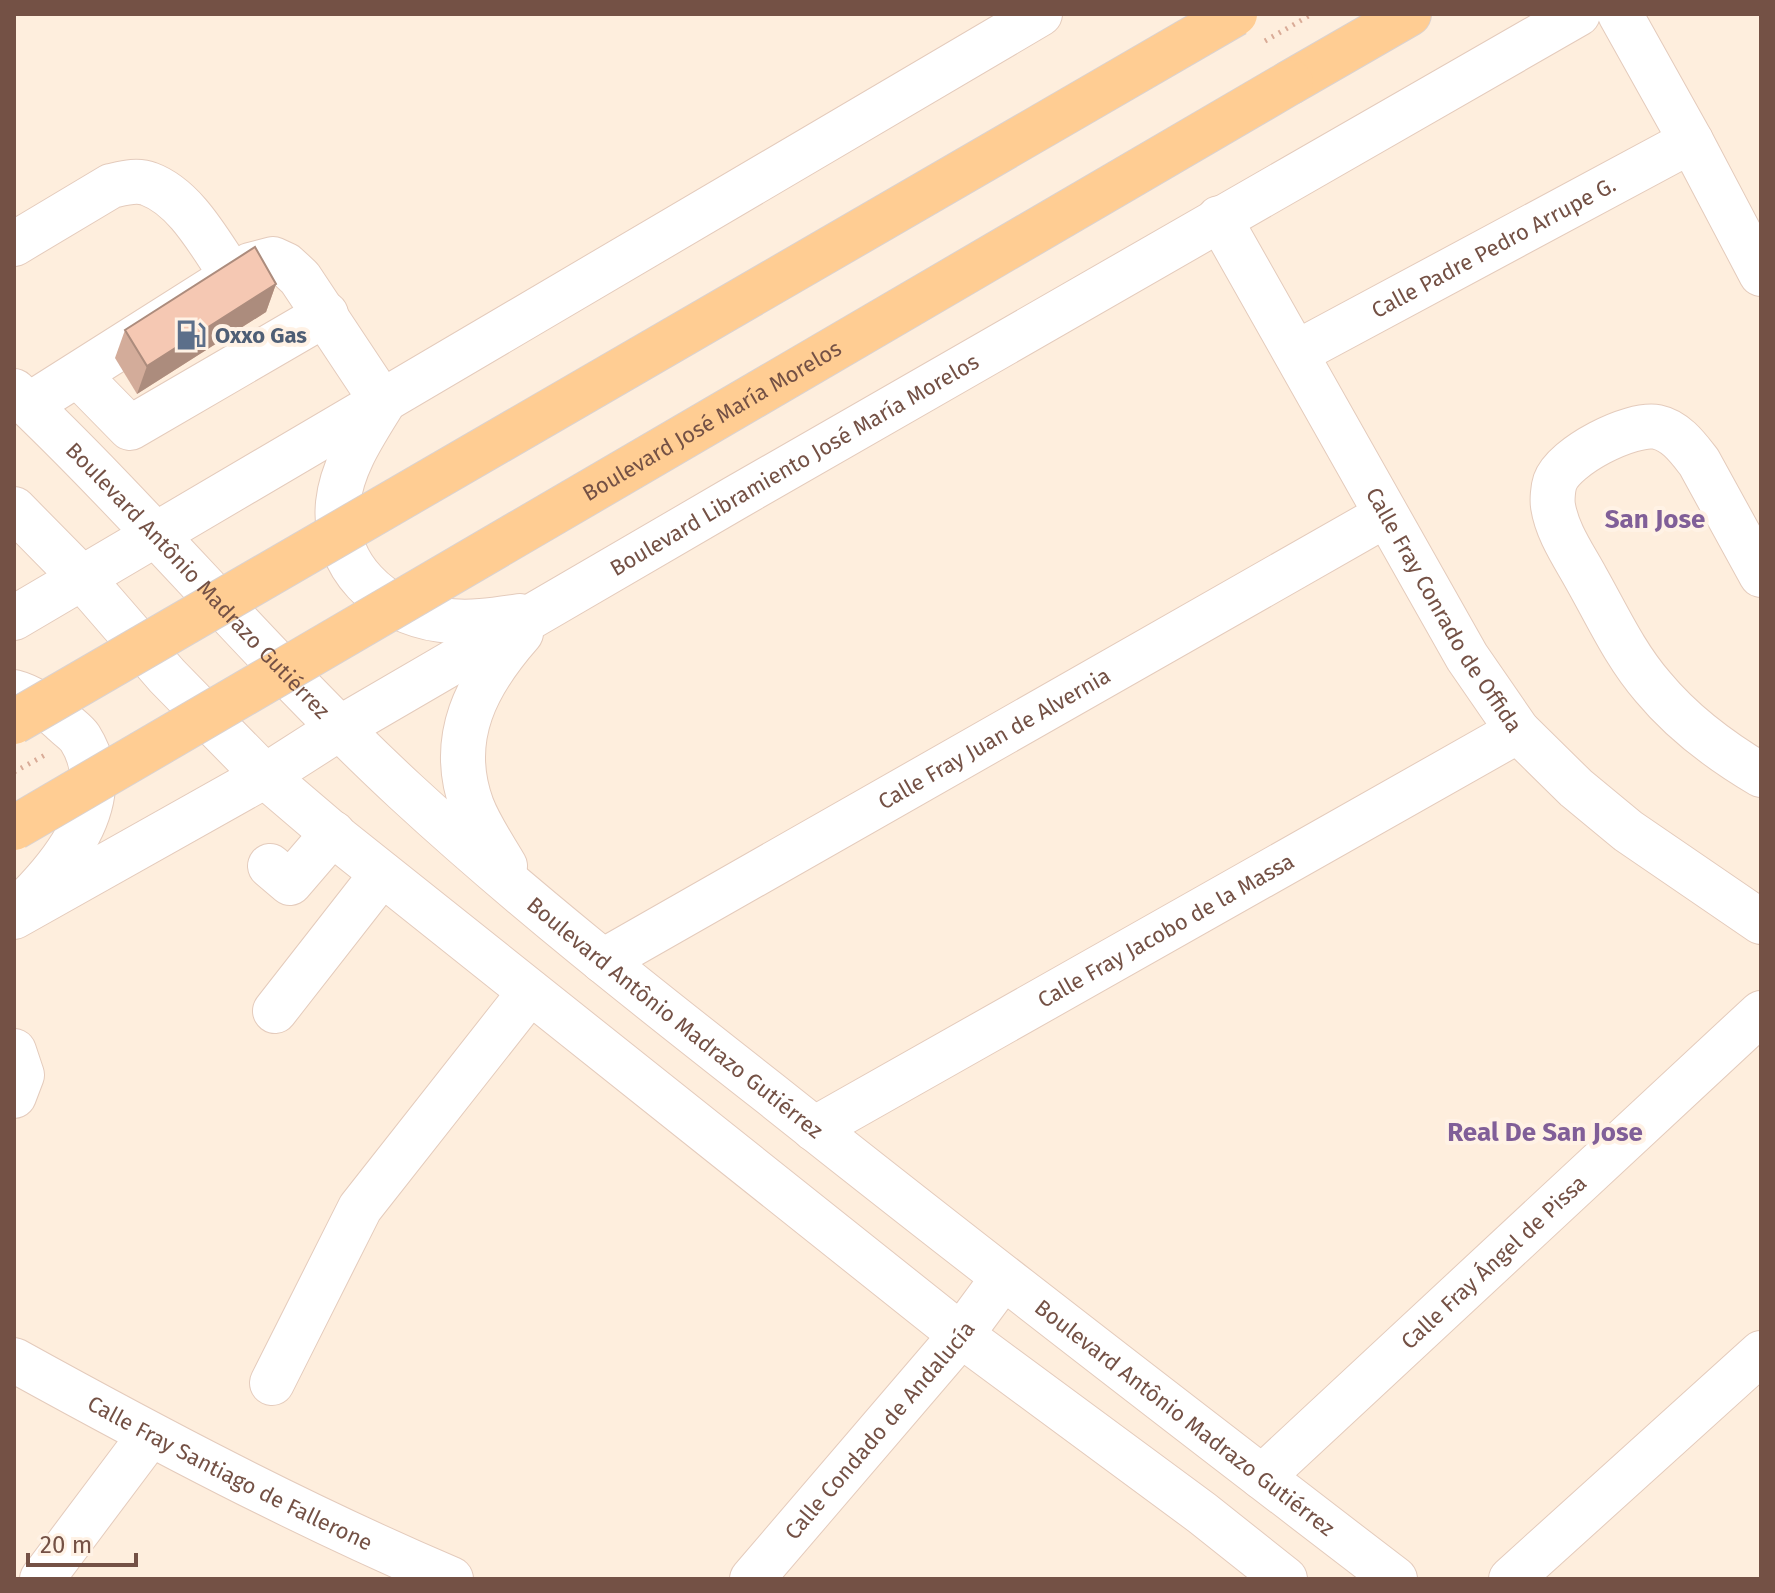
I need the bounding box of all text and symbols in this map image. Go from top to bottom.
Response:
street label: Calle Padre Pedro Arrupe G. [1367,171,1620,324]
fuel station icon: Oxxo Gas [174,318,208,352]
place label: Oxxo Gas [215,322,307,349]
street label: Boulevard José María Morelos [578,335,846,507]
street label: Boulevard Libramiento José María Morelos [605,348,984,582]
street label: Boulevard Antônio Madrazo Gutiérrez [60,437,335,724]
street label: Calle Fray Conrado de Offida [1360,483,1528,738]
district label: San Jose [1605,504,1705,535]
street label: Calle Fray Juan de Alvernia [873,662,1115,816]
street label: Calle Fray Jacobo de la Massa [1033,847,1299,1014]
street label: Boulevard Antônio Madrazo Gutiérrez [521,891,828,1144]
district label: Real De San Jose [1447,1117,1643,1148]
street label: Calle Fray Ángel de Pissa [1395,1169,1592,1355]
street label: Boulevard Antônio Madrazo Gutiérrez [1029,1294,1340,1542]
street label: Calle Condado de Andalucía [779,1316,981,1545]
street label: Calle Fray Santiago de Fallerone [83,1390,377,1556]
scale bar [28,1517,136,1567]
text: 20 m [40,1531,92,1559]

